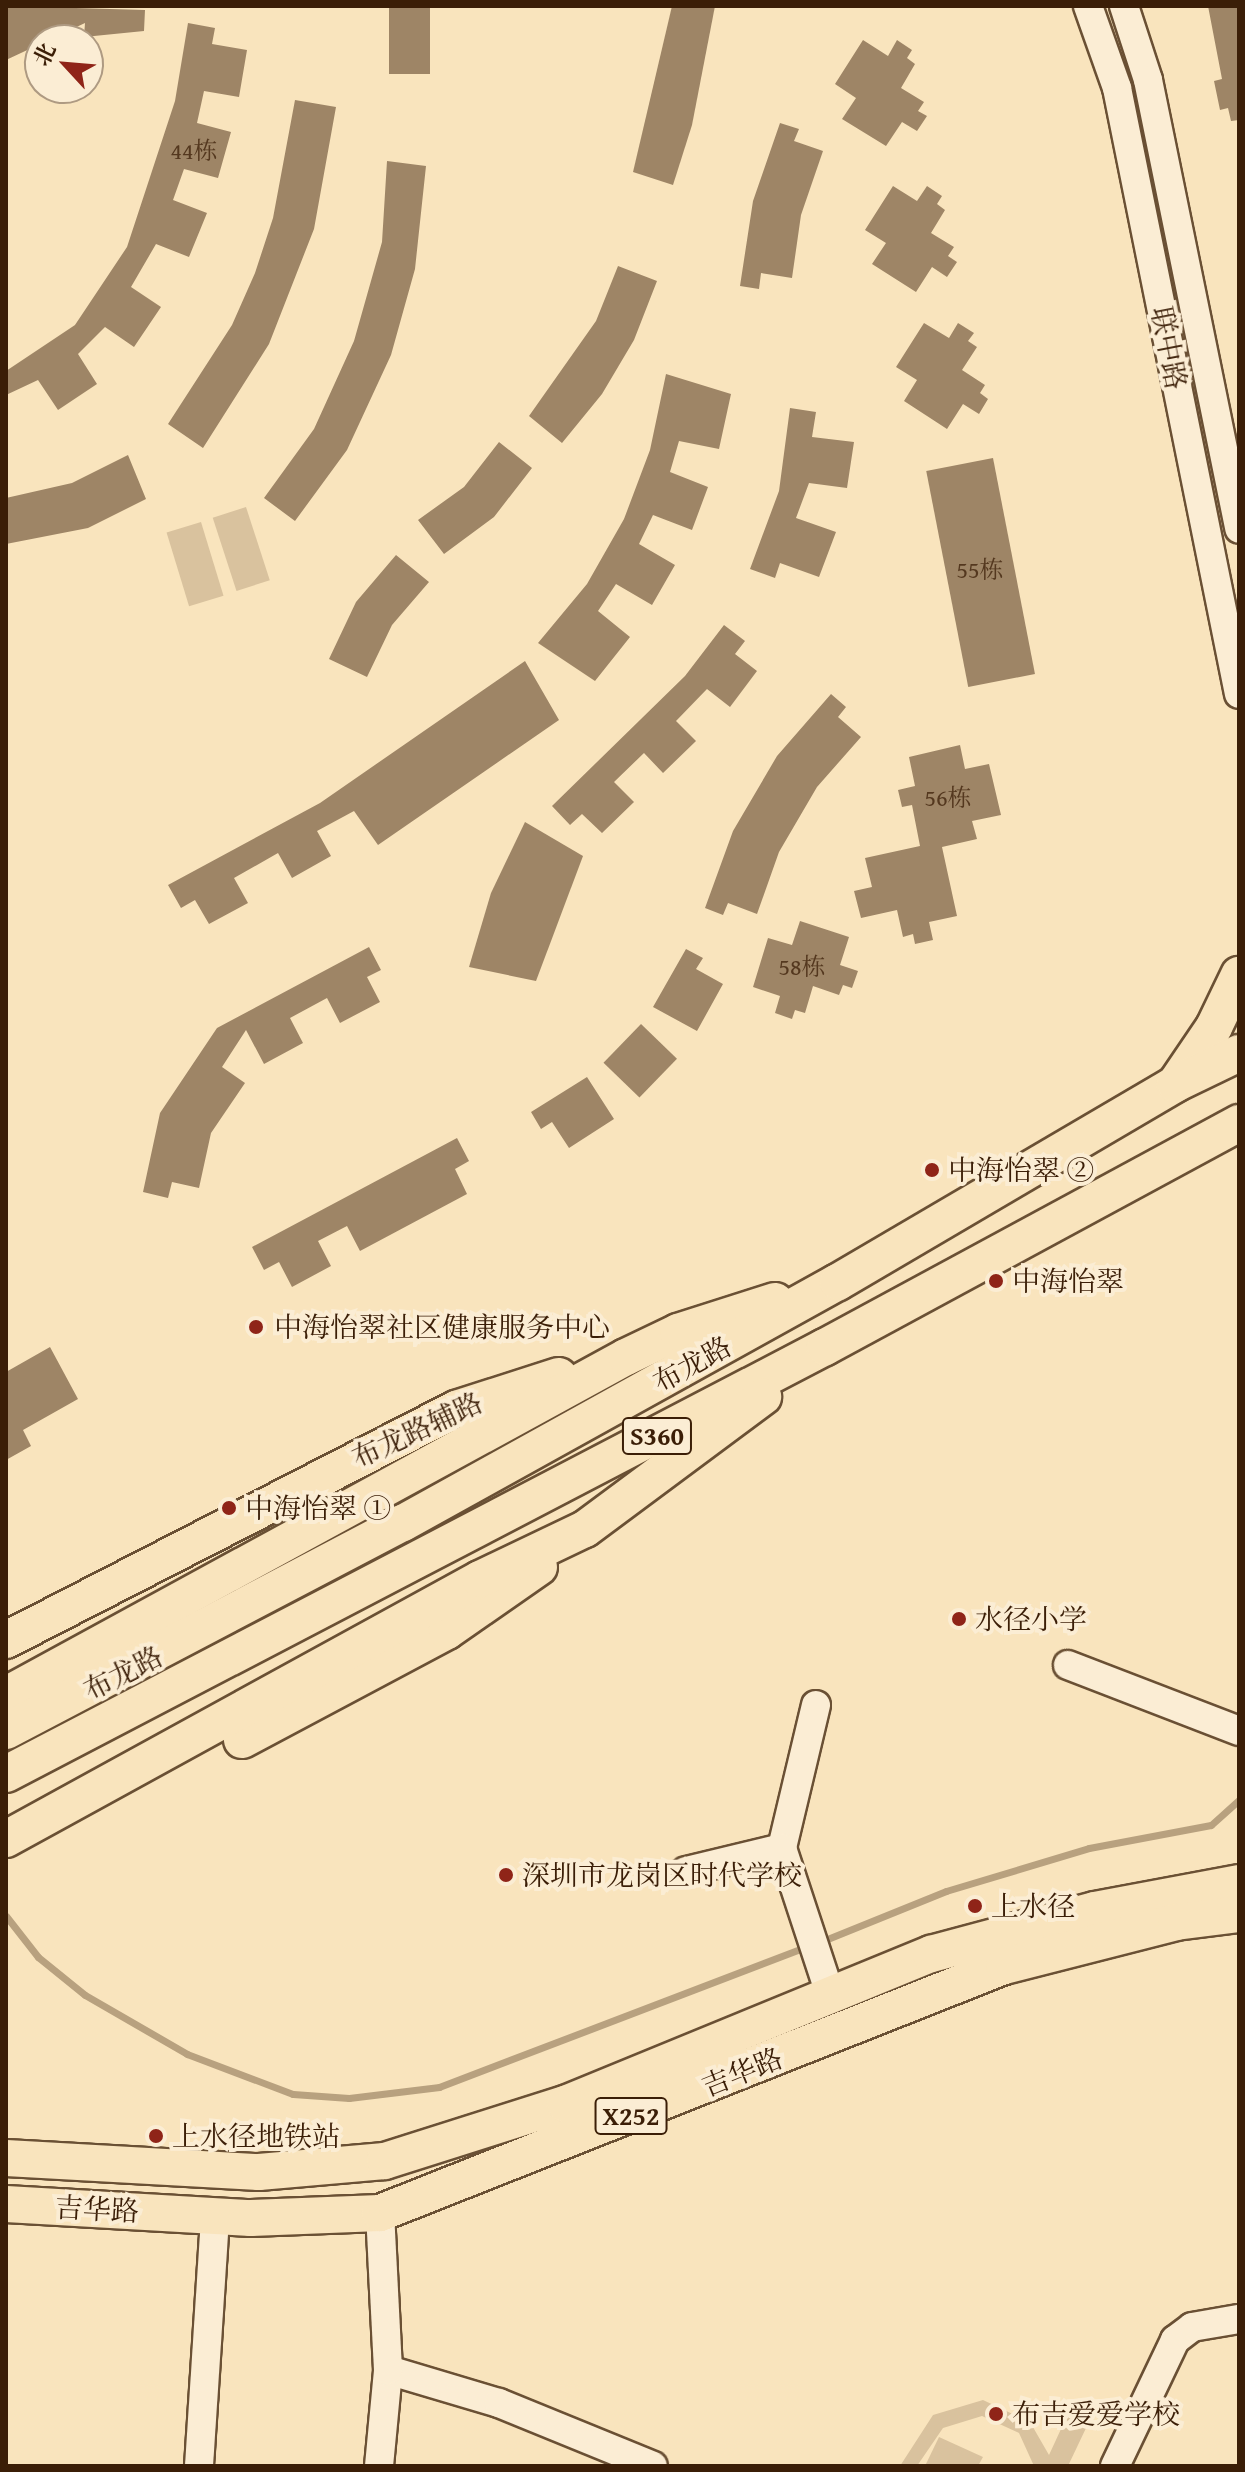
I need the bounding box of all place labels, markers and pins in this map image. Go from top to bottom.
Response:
place label: 中海怡翠 ② [948,1153,1094,1187]
marker: 中海怡翠 ② [923,1161,941,1179]
place label: 中海怡翠 [1012,1264,1124,1298]
marker: 中海怡翠 [987,1272,1005,1290]
place label: 中海怡翠社区健康服务中心 [274,1310,610,1344]
marker: 中海怡翠社区健康服务中心 [245,1316,267,1338]
place label: 中海怡翠 ① [245,1491,391,1525]
marker: 中海怡翠 ① [220,1499,238,1517]
place label: 水径小学 [975,1602,1087,1636]
marker: 水径小学 [950,1610,968,1628]
place label: 深圳市龙岗区时代学校 [522,1858,802,1892]
marker: 深圳市龙岗区时代学校 [497,1866,515,1884]
place label: 上水径 [991,1889,1075,1923]
marker: 上水径 [966,1897,984,1915]
place label: 上水径地铁站 [172,2119,340,2153]
marker: 上水径地铁站 [147,2127,165,2145]
place label: 布吉爱爱学校 [1012,2397,1180,2431]
marker: 布吉爱爱学校 [987,2405,1005,2423]

